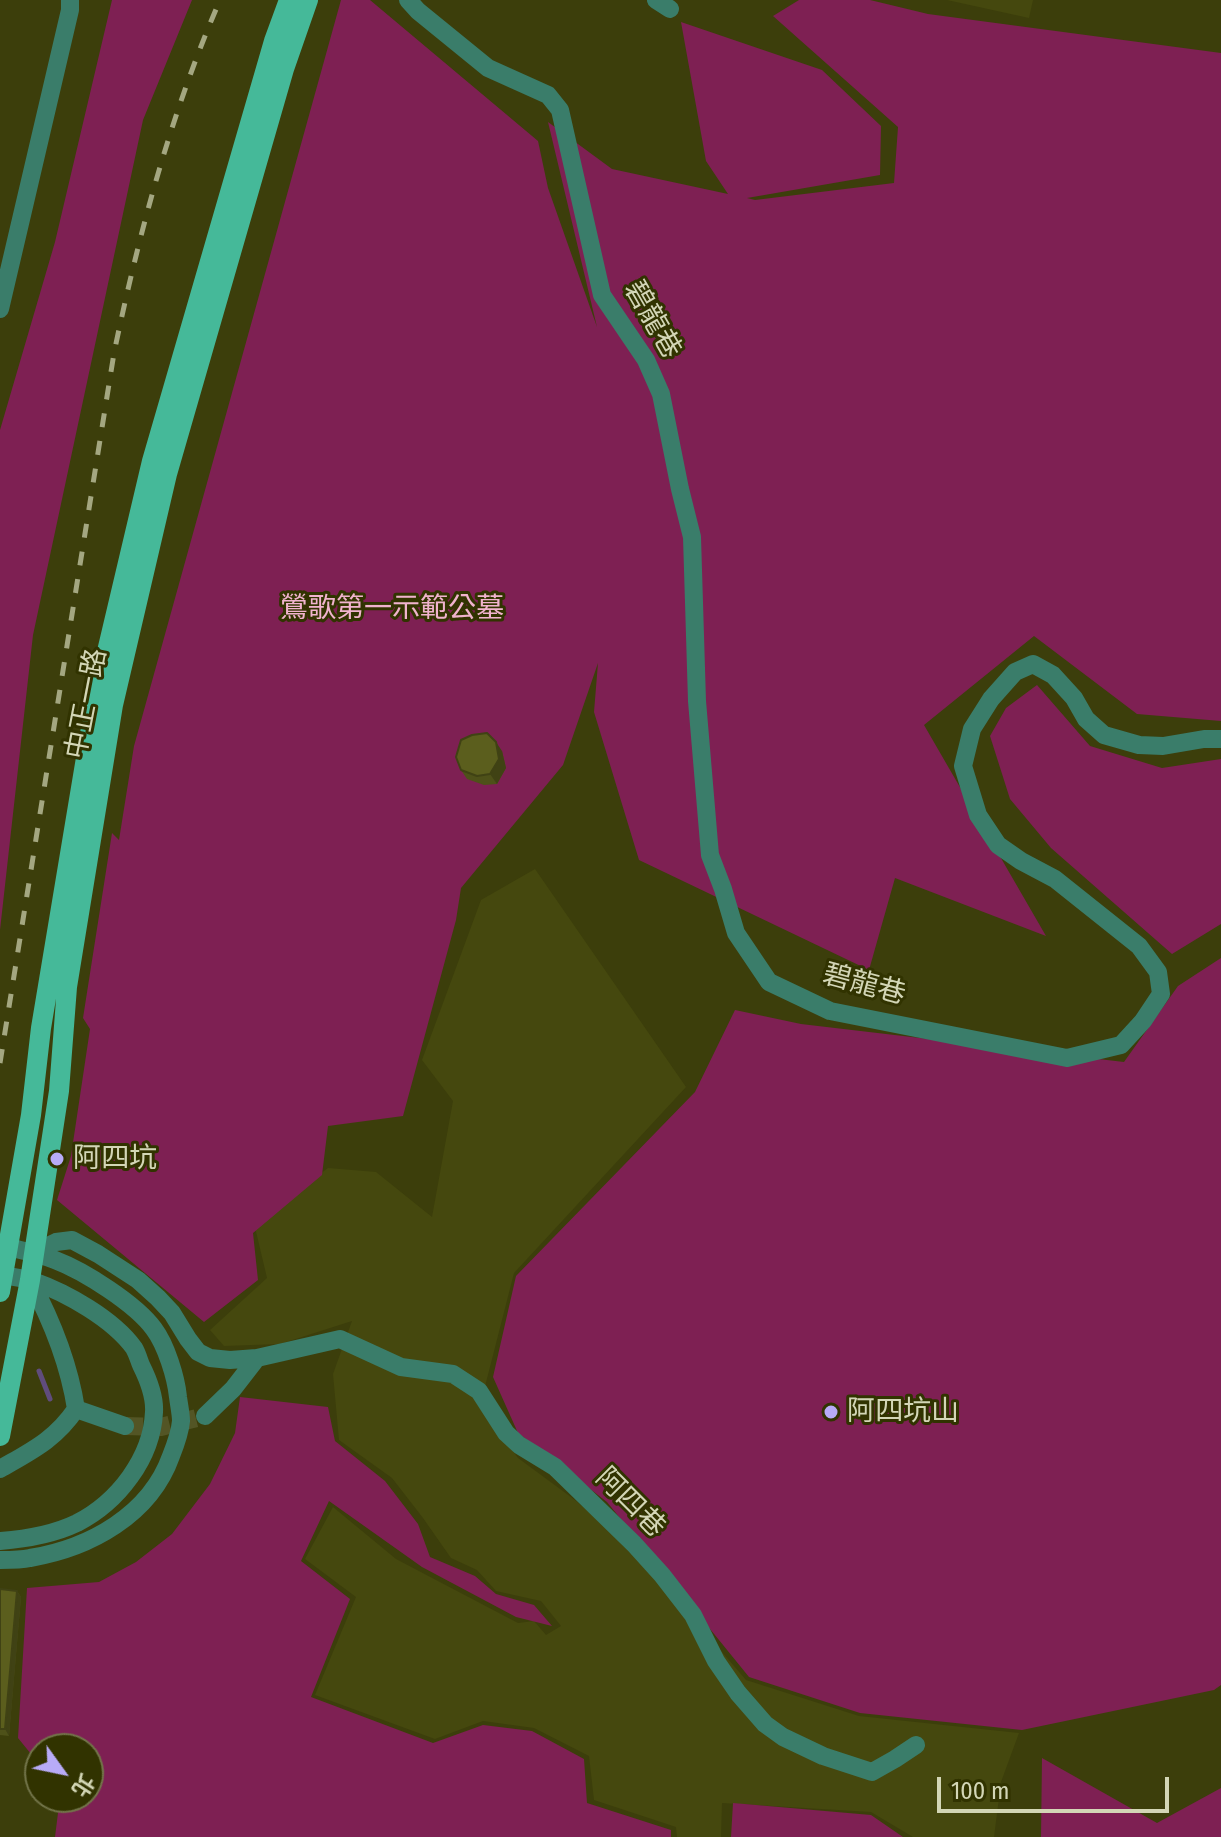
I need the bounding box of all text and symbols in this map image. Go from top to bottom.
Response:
street label: 碧龍巷 [616,275,688,365]
park label: 鶯歌第一示範公墓 [280,592,504,626]
street label: 中正一路 [60,646,114,762]
street label: 碧龍巷 [819,958,909,1012]
place label: 阿四坑 [73,1142,157,1176]
marker: 阿四坑 [48,1150,66,1168]
place label: 阿四坑山 [847,1395,959,1429]
marker: 阿四坑山 [822,1403,840,1421]
street label: 阿四巷 [588,1461,672,1545]
north arrow [24,1733,104,1813]
scale bar [941,1761,1173,1811]
text: 北 [66,1769,100,1802]
text: 100 m [951,1777,1009,1805]

